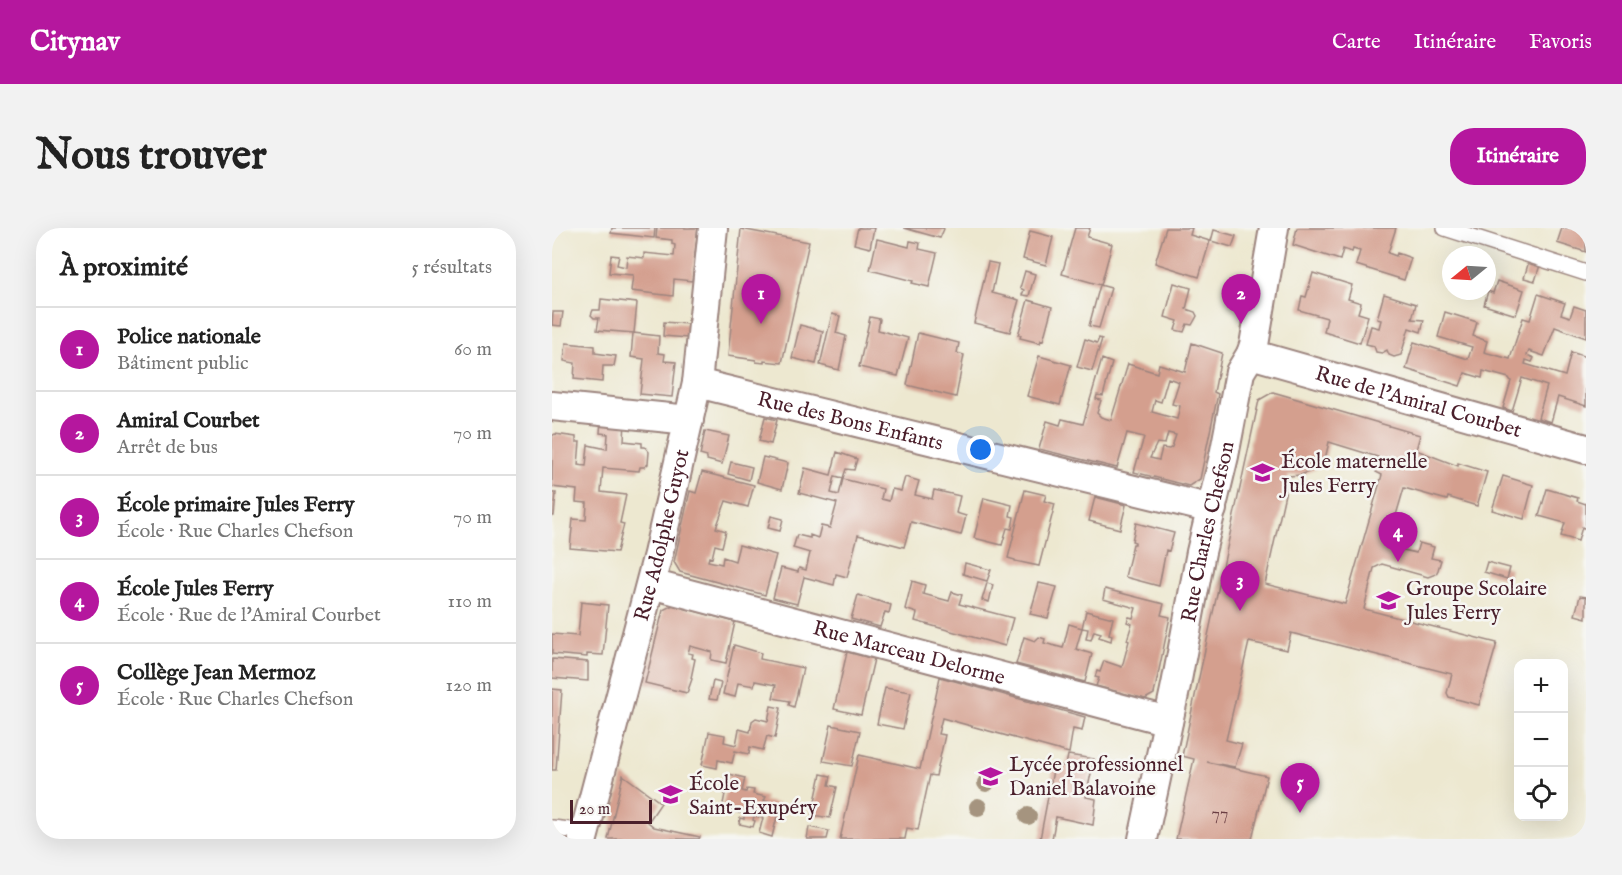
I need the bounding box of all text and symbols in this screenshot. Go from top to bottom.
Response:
text: Citynav [30,25,120,60]
text: Carte [1332,29,1381,56]
text: Itinéraire [1414,29,1496,56]
text: Favoris [1529,29,1592,56]
button: Itinéraire [1450,128,1586,185]
text: Nous trouver [36,130,267,183]
north arrow [1442,246,1496,300]
text: À proximité [60,251,188,284]
text: 5 résultats [412,255,492,280]
pin: 1 [742,274,780,324]
pin: 2 [1222,274,1260,324]
text: Police nationale [117,323,261,351]
text: 1 [76,337,83,362]
text: 60 m [454,337,492,362]
text: Bâtiment public [117,351,249,376]
street label: Rue de l'Amiral Courbet [1312,361,1524,445]
street label: Rue des Bons Enfants [754,386,946,458]
text: Amiral Courbet [117,407,260,435]
text: 2 [75,421,84,446]
text: 70 m [453,421,492,446]
text: Arrêt de bus [117,435,218,460]
your location [966,435,995,464]
street label: Rue Charles Chefson [1176,439,1241,625]
street label: Rue Adolphe Guyot [629,447,696,624]
place label: École maternelle Jules Ferry [1279,448,1428,500]
school or university icon: École maternelle Jules Ferry [1250,460,1276,486]
text: École primaire Jules Ferry [117,491,355,519]
text: 3 [76,505,83,530]
text: 70 m [453,505,492,530]
pin: 4 [1378,512,1418,562]
text: École · Rue Charles Chefson [117,519,353,544]
pin: 3 [1220,562,1260,611]
text: École Jules Ferry [117,575,274,603]
place label: Groupe Scolaire Jules Ferry [1404,576,1547,627]
school or university icon: Groupe Scolaire Jules Ferry [1375,587,1401,613]
text: 4 [75,589,84,614]
text: 110 m [448,589,492,614]
text: École · Rue de l'Amiral Courbet [117,603,381,628]
street label: Rue Marceau Delorme [810,615,1008,692]
text: Collège Jean Mermoz [117,659,316,687]
map controls [1514,659,1568,821]
button: + [1514,659,1568,713]
text: 5 [76,673,83,698]
text: 120 m [446,673,492,698]
text: École · Rue Charles Chefson [117,687,353,712]
button: − [1514,713,1568,767]
place label: Lycée professionnel Daniel Balavoine [1009,752,1183,803]
school or university icon: Lycée professionnel Daniel Balavoine [978,763,1004,789]
pin: 5 [1280,764,1320,813]
button: locate [1514,767,1568,821]
place label: École Saint-Exupéry [689,770,818,822]
school or university icon: École Saint-Exupéry [658,782,684,808]
scale bar [570,797,652,824]
text: 20 m [579,800,610,820]
house number: 77 [1212,803,1228,826]

